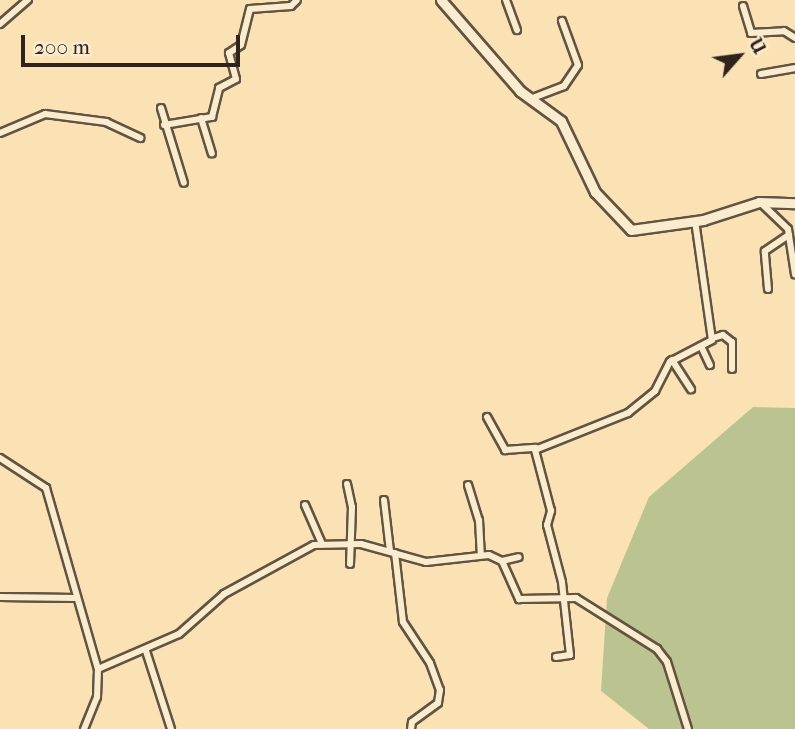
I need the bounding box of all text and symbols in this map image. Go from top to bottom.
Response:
scale bar [24,21,243,65]
north arrow [704,21,774,91]
text: U [744,34,771,58]
text: 200 m [34,35,90,59]

